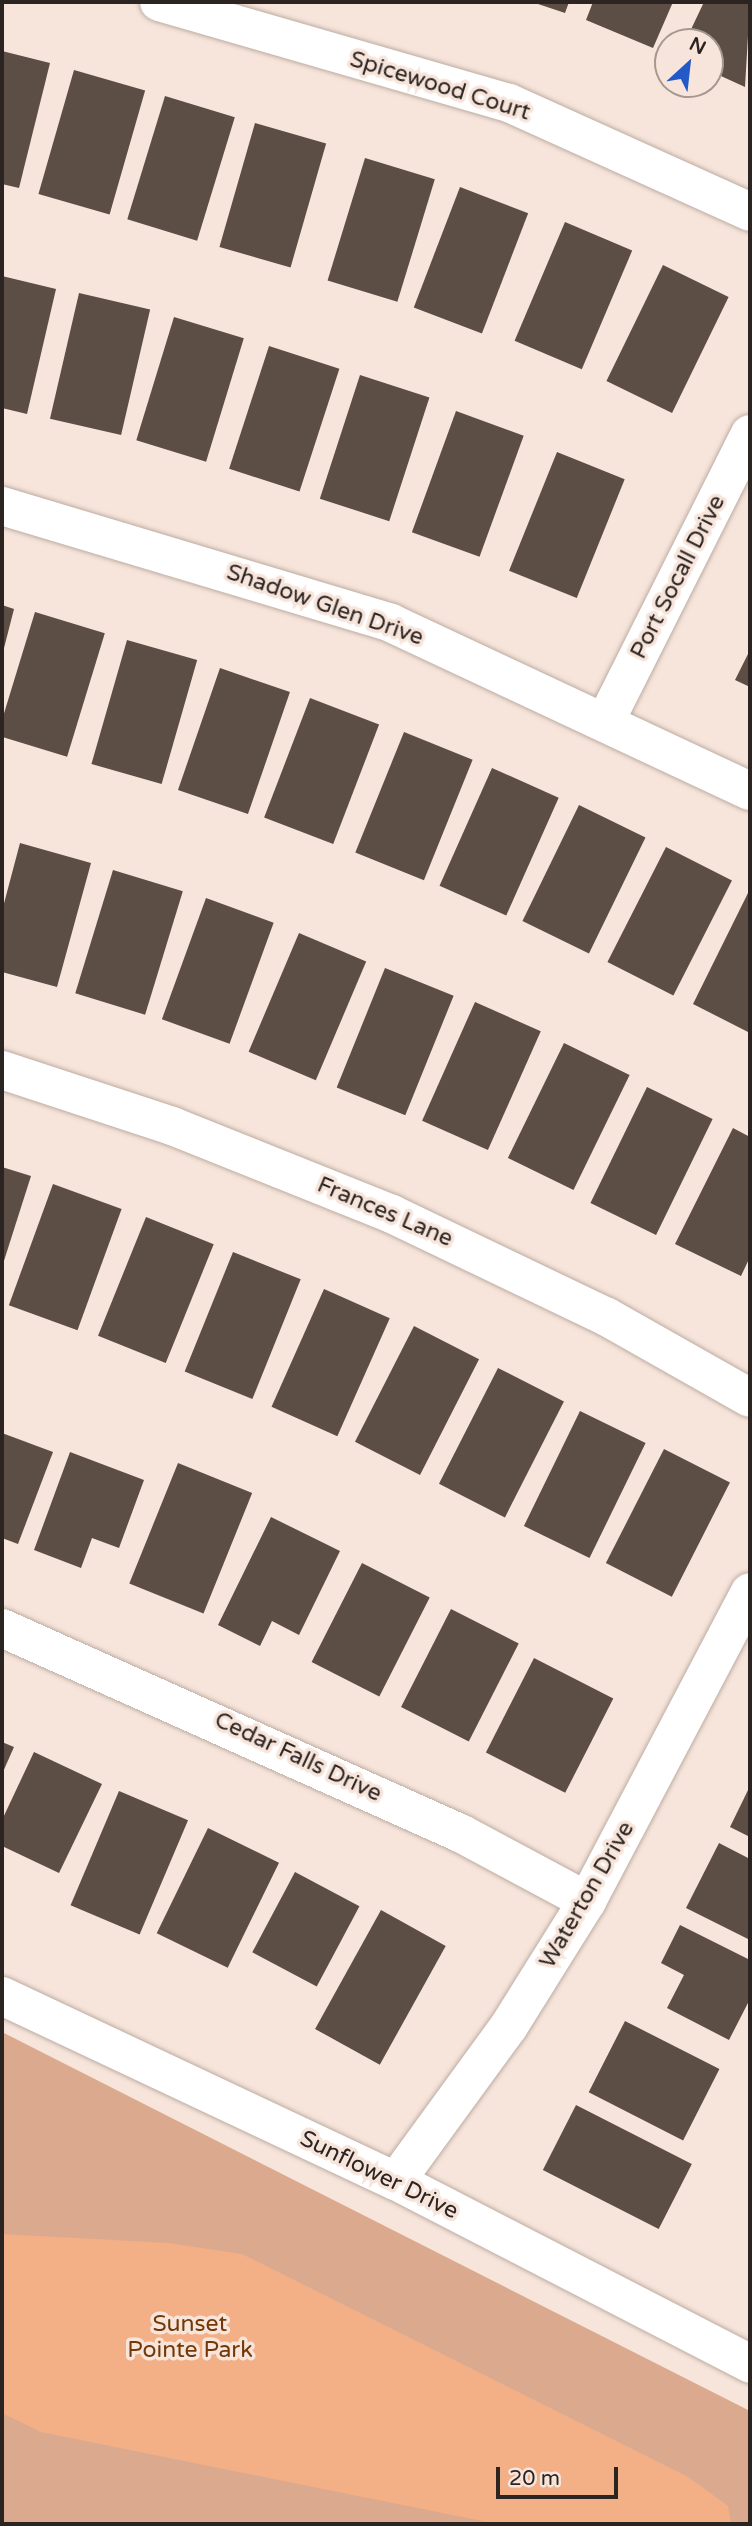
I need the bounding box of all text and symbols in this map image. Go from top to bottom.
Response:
north arrow [654,28,724,98]
text: N [686,33,709,59]
street label: Spicewood Court [347,45,533,127]
street label: Port Socall Drive [625,490,731,664]
street label: Shadow Glen Drive [223,558,427,652]
street label: Frances Lane [313,1171,457,1253]
street label: Cedar Falls Drive [210,1706,386,1808]
street label: Waterton Drive [534,1817,640,1973]
street label: Sunflower Drive [295,2125,463,2225]
park label: Sunset Pointe Park [127,2310,253,2364]
scale bar [500,2452,622,2496]
text: 20 m [509,2466,560,2491]

